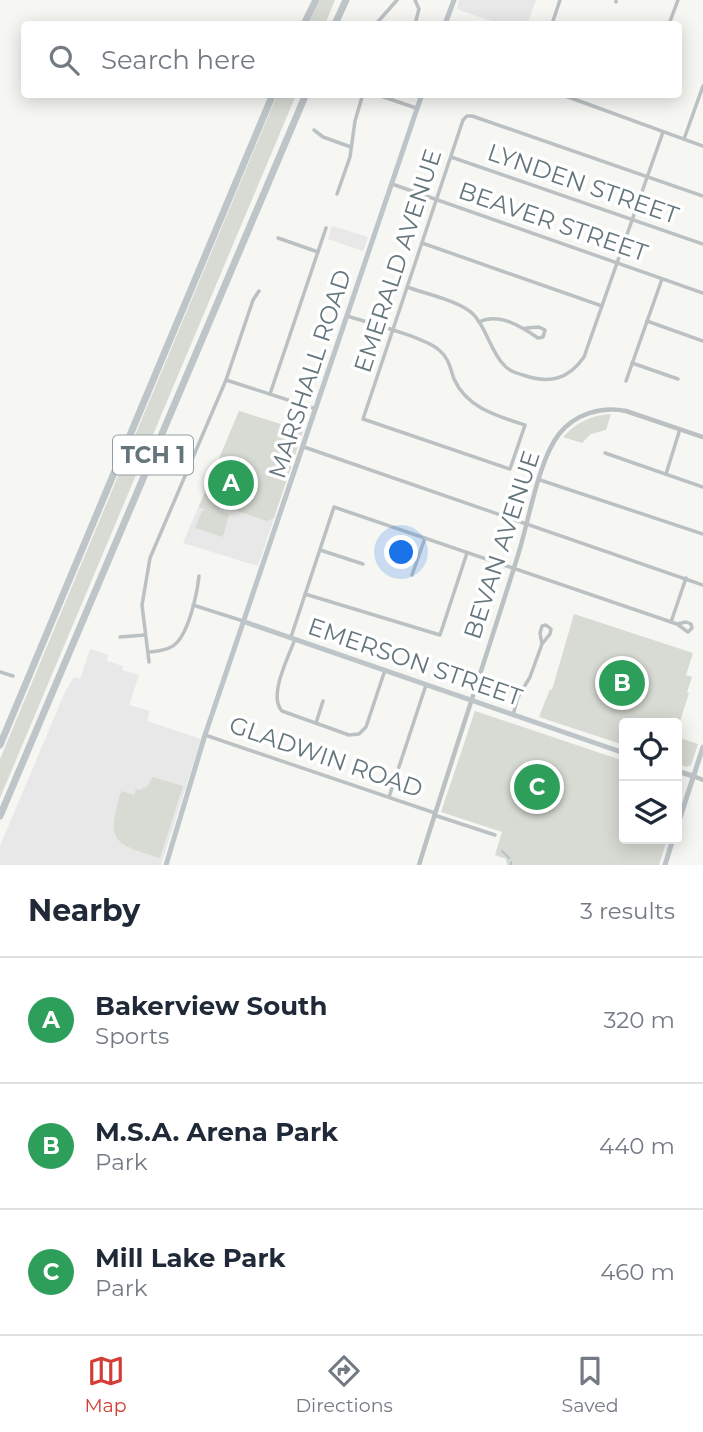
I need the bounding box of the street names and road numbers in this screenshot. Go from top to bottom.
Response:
street label: LYNDEN STREET [484,137,683,230]
street label: EMERALD AVENUE [348,145,447,376]
street label: BEAVER STREET [455,176,652,268]
street label: MARSHALL ROAD [262,266,357,482]
road number: TCH 1 [113,436,193,475]
street label: BEVAN AVENUE [457,447,546,643]
street label: EMERSON STREET [304,611,526,712]
street label: GLADWIN ROAD [226,710,427,803]

